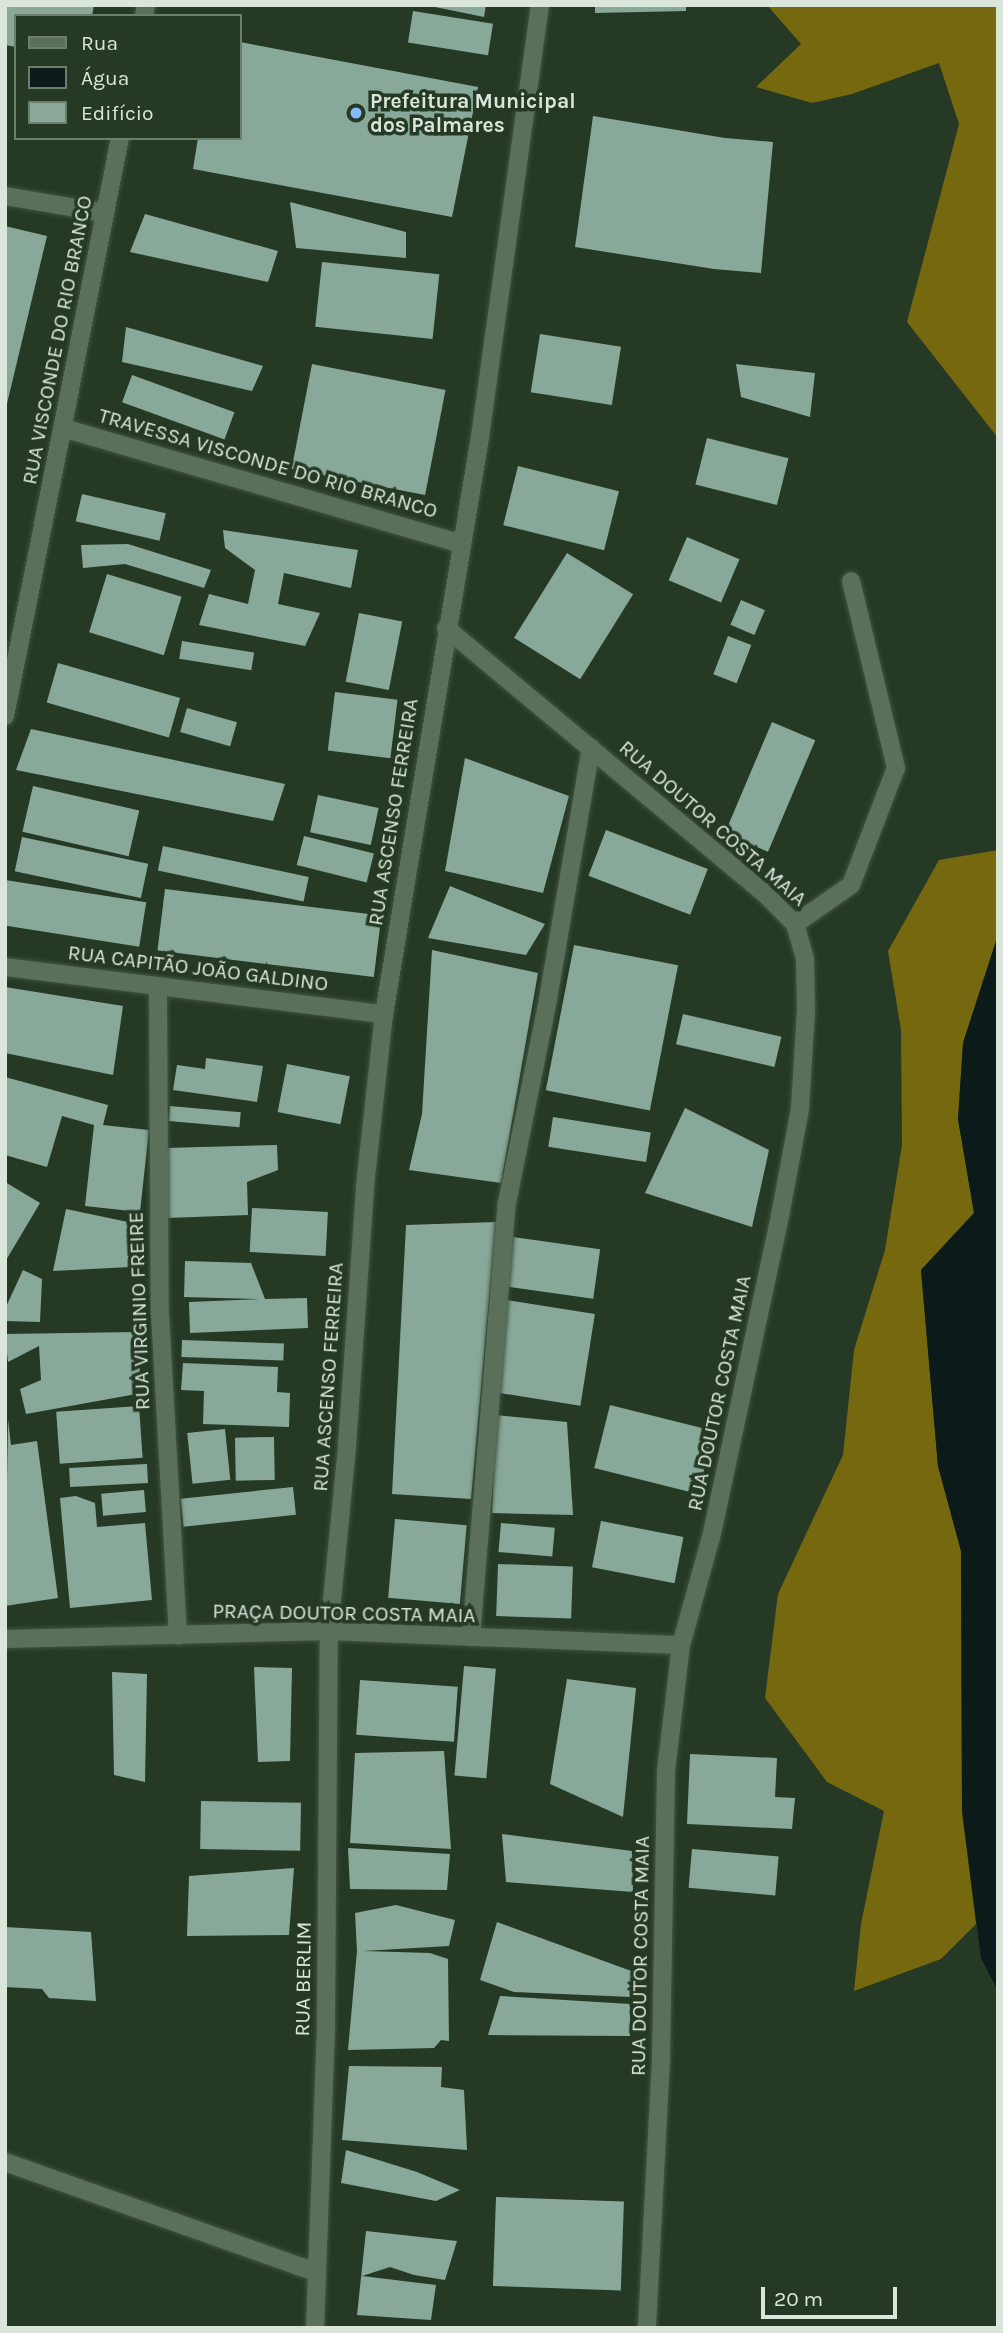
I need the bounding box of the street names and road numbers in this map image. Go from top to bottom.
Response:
street label: RUA VISCONDE DO RIO BRANCO [17,193,97,487]
street label: TRAVESSA VISCONDE DO RIO BRANCO [96,402,440,524]
street label: RUA ASCENSO FERREIRA [363,697,423,927]
street label: RUA DOUTOR COSTA MAIA [614,735,812,911]
street label: RUA CAPITÃO JOÃO GALDINO [66,940,330,996]
street label: RUA VIRGINIO FREIRE [123,1211,155,1411]
street label: RUA ASCENSO FERREIRA [307,1261,349,1493]
street label: RUA DOUTOR COSTA MAIA [682,1273,756,1513]
street label: PRAÇA DOUTOR COSTA MAIA [212,1598,476,1628]
street label: RUA DOUTOR COSTA MAIA [625,1836,655,2076]
street label: RUA BERLIM [289,1921,317,2037]

